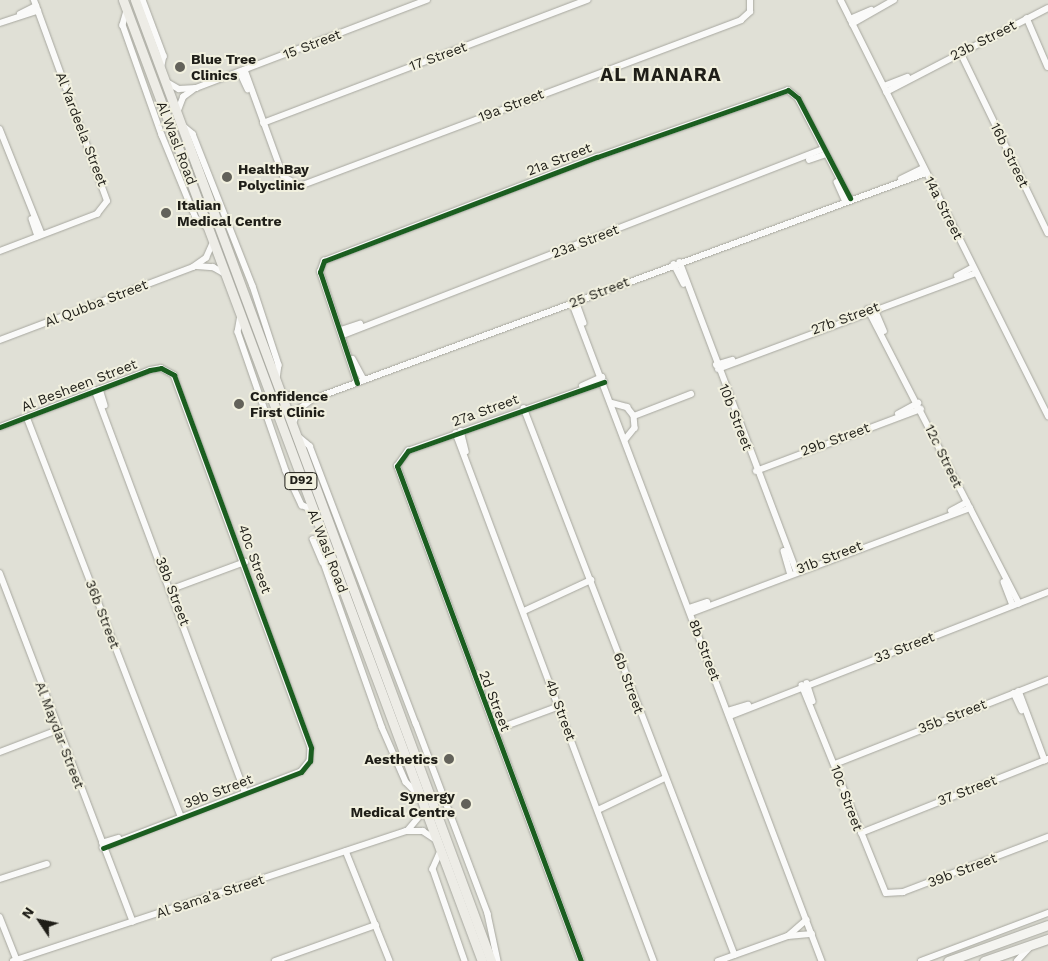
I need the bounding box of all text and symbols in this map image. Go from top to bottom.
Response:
street label: 23b Street [947,16,1019,64]
street label: 15 Street [281,25,343,63]
street label: 17 Street [407,38,469,74]
place label: Blue Tree Clinics [191,51,256,84]
marker: Blue Tree Clinics [173,60,187,74]
district label: AL MANARA [599,64,723,86]
street label: Al Yardeela Street [52,69,112,189]
street label: 19a Street [476,85,546,125]
street label: Al Wasl Road [153,98,201,188]
street label: 16b Street [987,120,1033,190]
street label: 21a Street [524,139,594,179]
place label: HealthBay Polyclinic [238,161,309,193]
marker: HealthBay Polyclinic [220,170,234,184]
street label: 14a Street [921,174,967,242]
place label: Italian Medical Centre [177,197,282,230]
marker: Italian Medical Centre [159,206,173,220]
street label: 23a Street [549,220,621,262]
street label: 25 Street [566,273,632,311]
street label: Al Qubba Street [42,275,150,331]
street label: 27b Street [809,298,881,338]
street label: Al Besheen Street [18,355,140,415]
street label: 10b Street [716,381,756,453]
place label: Confidence First Clinic [250,388,328,421]
street label: 27a Street [449,390,521,430]
marker: Confidence First Clinic [232,397,246,411]
street label: 29b Street [798,419,872,459]
street label: 12c Street [921,422,967,490]
road number: D92 [284,472,318,491]
street label: Al Wasl Road [304,506,352,596]
street label: 40c Street [235,522,275,596]
street label: 31b Street [794,537,864,577]
street label: 38b Street [152,554,194,628]
street label: 36b Street [82,577,124,651]
street label: 8b Street [686,617,724,683]
street label: 33 Street [871,628,937,666]
street label: 6b Street [610,650,648,716]
street label: 2d Street [476,668,514,734]
street label: 4b Street [542,677,580,743]
street label: Al Maydar Street [32,679,88,791]
street label: 35b Street [915,695,989,737]
place label: Aesthetics [365,751,438,767]
marker: Aesthetics [442,752,456,766]
street label: 10c Street [827,763,867,833]
street label: 39b Street [181,770,255,812]
street label: 37 Street [935,771,999,809]
place label: Synergy Medical Centre [350,788,455,820]
marker: Synergy Medical Centre [459,797,473,811]
street label: 39b Street [925,849,999,891]
street label: Al Sama'a Street [153,870,267,922]
north arrow [15,896,65,946]
text: N [18,904,37,921]

